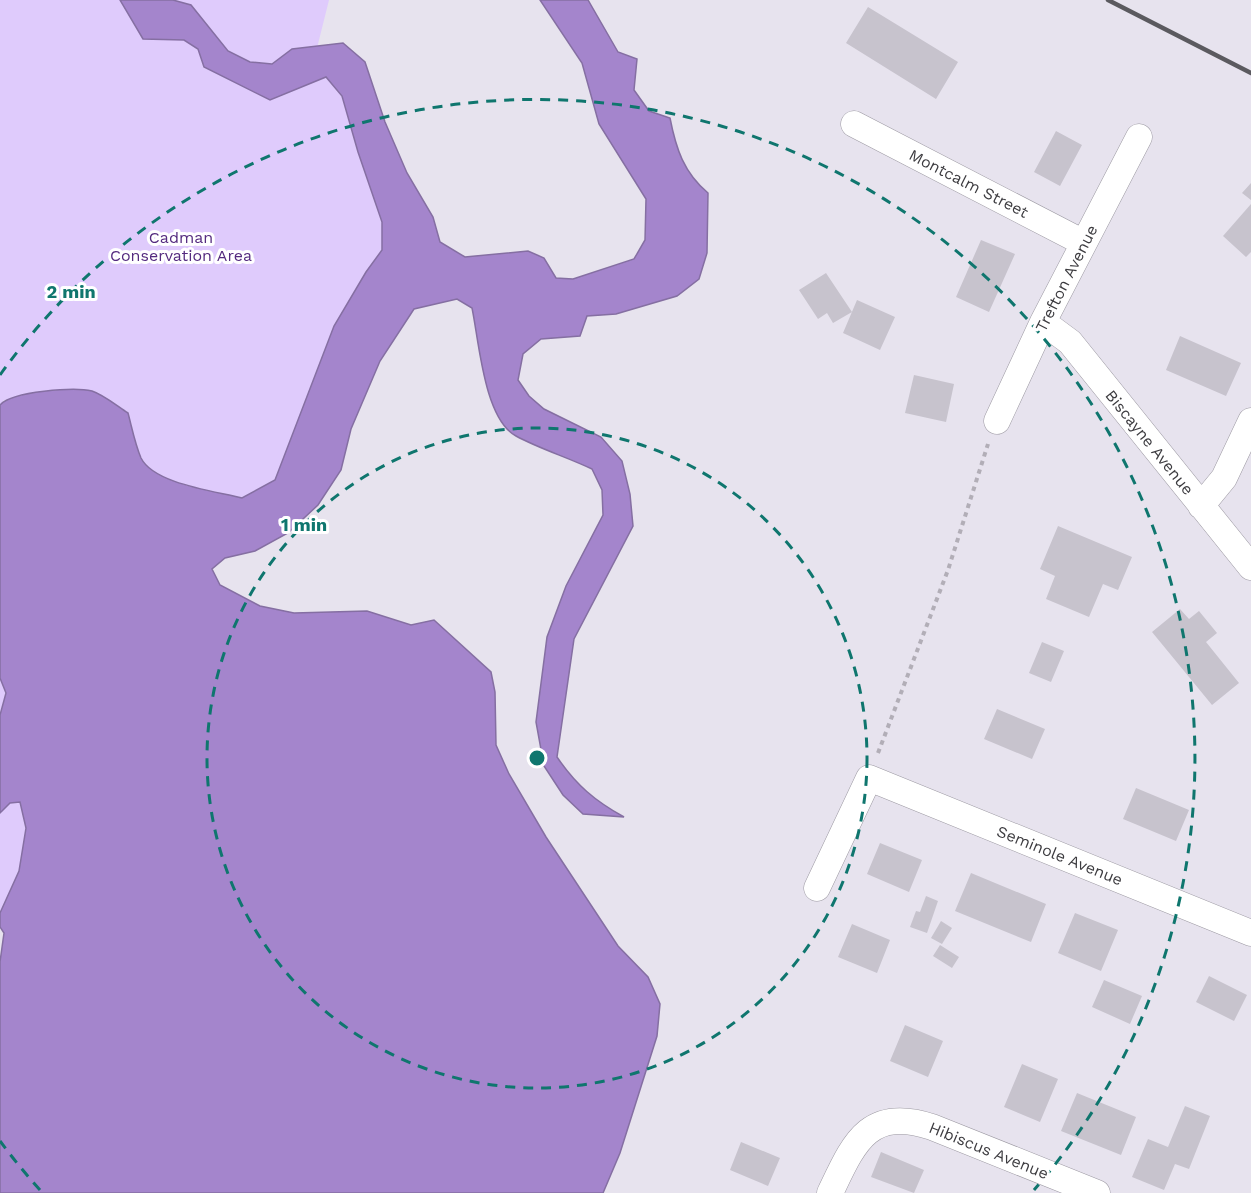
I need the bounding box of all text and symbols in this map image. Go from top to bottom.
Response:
street label: Montcalm Street [906,145,1032,222]
street label: Trefton Avenue [1031,222,1101,335]
park label: Cadman Conservation Area [110,228,252,265]
text: 2 min [46,281,96,302]
street label: Biscayne Avenue [1101,386,1198,499]
text: 1 min [281,514,327,535]
centre of rings [527,748,547,768]
street label: Seminole Avenue [994,822,1126,889]
street label: Hibiscus Avenue [926,1118,1051,1183]

